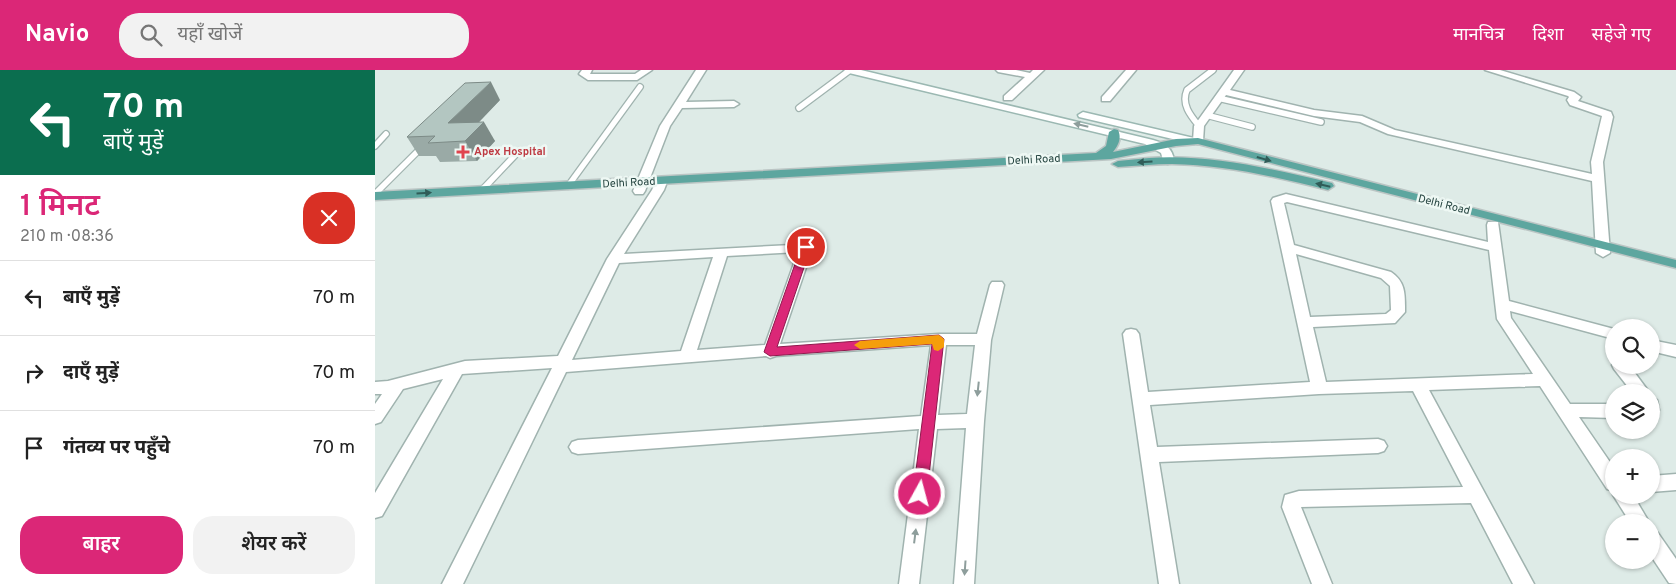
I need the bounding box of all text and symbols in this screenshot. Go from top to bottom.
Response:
search box [119,13,469,58]
text: Navio [25,20,89,50]
icon: search [137,21,165,49]
text: यहाँ खोजें [177,23,242,47]
text: मानचित्र [1453,24,1504,47]
text: दिशा [1532,24,1564,47]
text: सहेजे गए [1592,24,1651,47]
text: 70 m [103,86,184,130]
icon: left [20,90,85,155]
one-way arrow [1073,121,1088,129]
text: बाएँ मुड़ें [103,130,164,157]
marker: Apex Hospital [456,145,470,159]
place label: Apex Hospital [474,145,546,159]
street label: Delhi Road [1007,152,1061,168]
one-way arrow [1256,155,1271,163]
one-way arrow [1137,159,1153,167]
street label: Delhi Road [602,175,656,191]
one-way arrow [1315,181,1330,189]
one-way arrow [416,188,432,196]
text: 1 मिनट [20,189,100,226]
button: close [303,192,355,244]
street label: Delhi Road [1416,192,1472,218]
pin [785,226,827,268]
text: 210 m · 08:36 [20,227,114,247]
icon: arrive [792,233,820,261]
icon: left [20,284,48,312]
text: बाएँ मुड़ें [63,286,120,310]
text: 70 m [313,286,355,310]
map controls [1605,319,1660,569]
button: search [1605,319,1660,374]
icon: right [20,359,48,387]
text: दाएँ मुड़ें [63,361,119,385]
text: 70 m [313,361,355,385]
one-way arrow [974,381,982,397]
button: layers [1605,384,1660,439]
icon: arrive [20,434,48,462]
text: गंतव्य पर पहुँचे [63,436,170,460]
text: 70 m [313,436,355,460]
button: + [1605,449,1660,504]
position arrow [893,467,945,519]
button: − [1605,514,1660,569]
button: बाहर [20,516,183,574]
button: शेयर करें [193,516,355,574]
one-way arrow [911,527,919,543]
one-way arrow [961,560,969,576]

